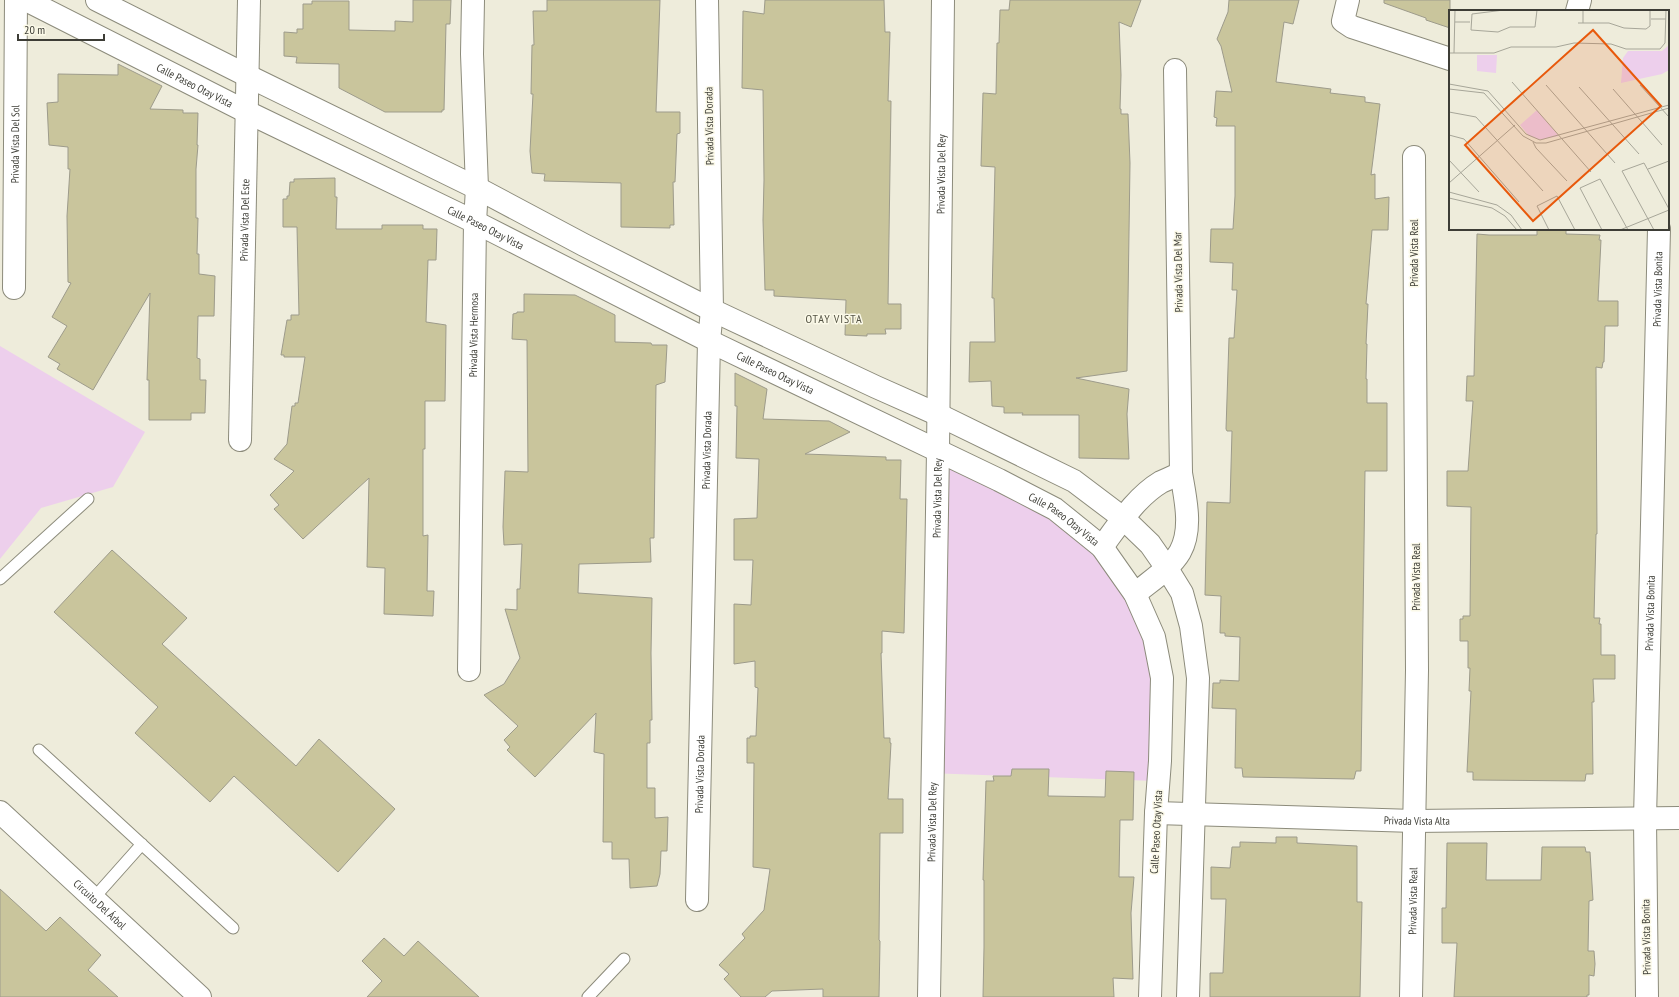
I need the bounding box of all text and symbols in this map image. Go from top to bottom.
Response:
inset map [1449,10,1669,230]
scale bar [18,16,104,42]
text: 20 m [24,22,45,37]
street label: Calle Paseo Otay Vista [154,60,235,111]
street label: Privada Vista Dorada [701,87,717,165]
street label: Privada Vista Del Sol [8,104,22,183]
street label: Privada Vista Del Rey [934,133,949,214]
street label: Privada Vista Del Este [237,178,252,261]
street label: Calle Paseo Otay Vista [445,203,526,253]
street label: Privada Vista Real [1407,219,1421,287]
street label: Privada Vista Del Mar [1170,232,1186,312]
street label: Privada Vista Bonita [1650,251,1665,327]
street label: Privada Vista Hermosa [466,293,481,377]
district label: OTAY VISTA [805,311,863,326]
street label: Calle Paseo Otay Vista [735,348,816,397]
street label: Privada Vista Dorada [699,411,714,489]
street label: Privada Vista Del Rey [930,457,945,538]
street label: Calle Paseo Otay Vista [1026,489,1102,549]
street label: Privada Vista Real [1409,543,1423,611]
street label: Privada Vista Bonita [1642,575,1658,651]
street label: Privada Vista Dorada [692,735,708,813]
street label: Privada Vista Del Rey [924,781,940,862]
street label: Calle Paseo Otay Vista [1147,790,1165,874]
street label: Privada Vista Alta [1384,813,1450,828]
street label: Privada Vista Real [1405,867,1420,935]
street label: Circuito Del Árbol [71,877,129,932]
street label: Privada Vista Bonita [1638,899,1654,975]

